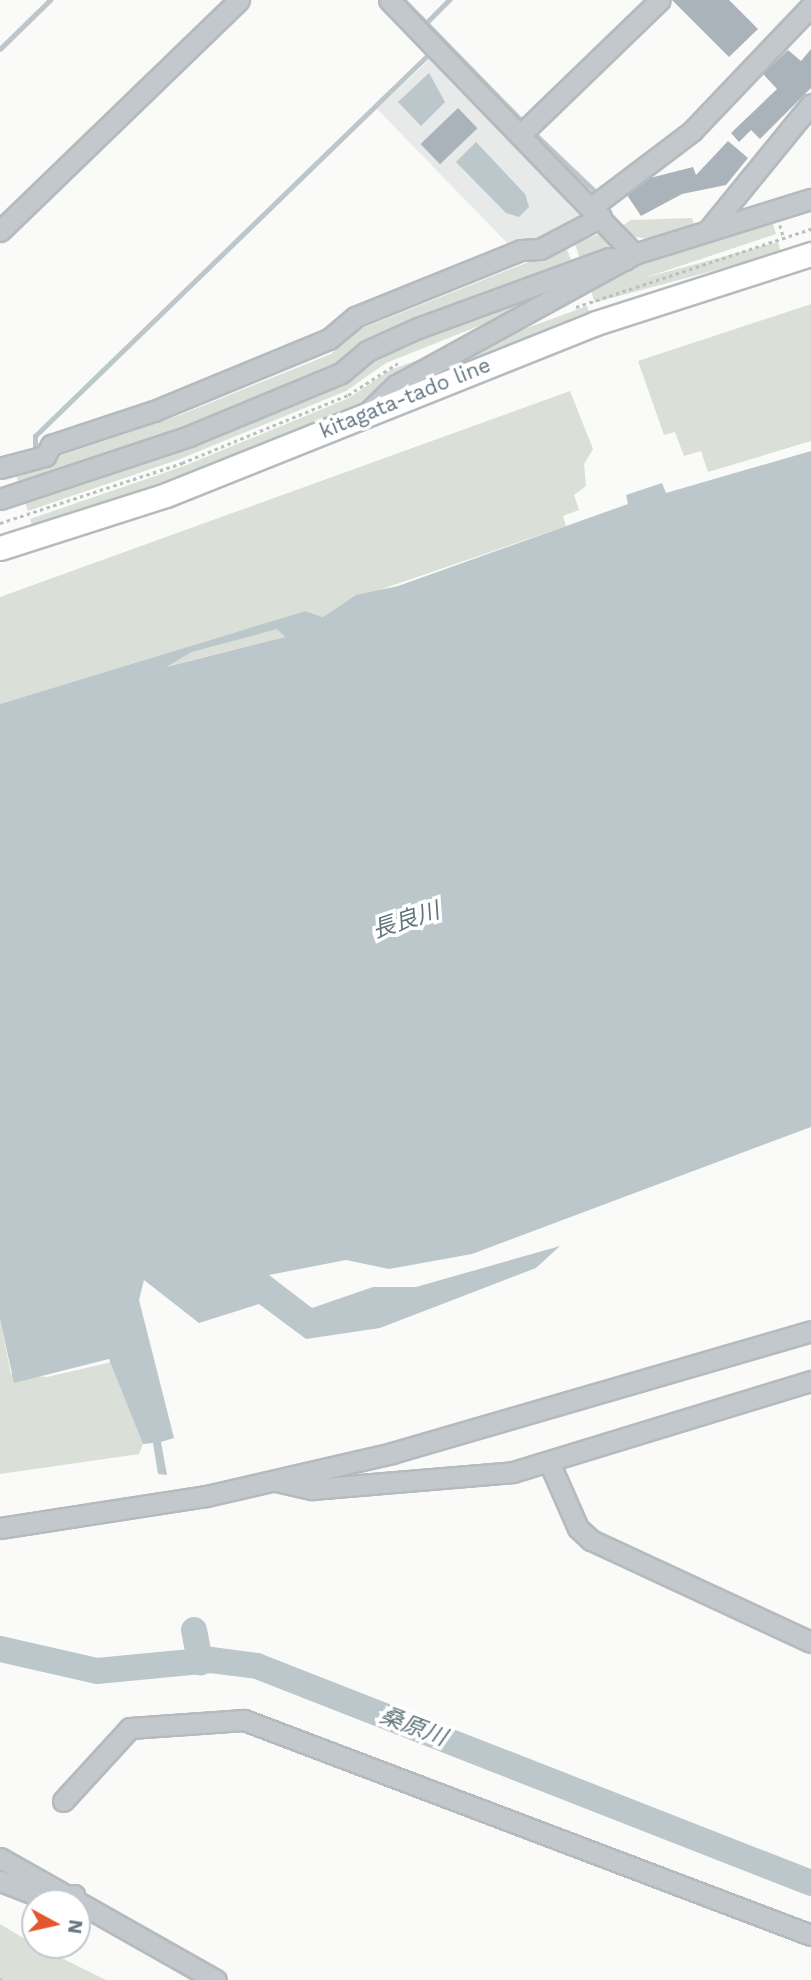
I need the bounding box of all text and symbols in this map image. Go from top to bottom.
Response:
street label: kitagata-tado line [316,352,494,444]
water label: 長良川 [369,897,443,945]
water label: 桑原川 [376,1702,450,1752]
north arrow [21,1889,91,1959]
text: N [63,1918,88,1935]

